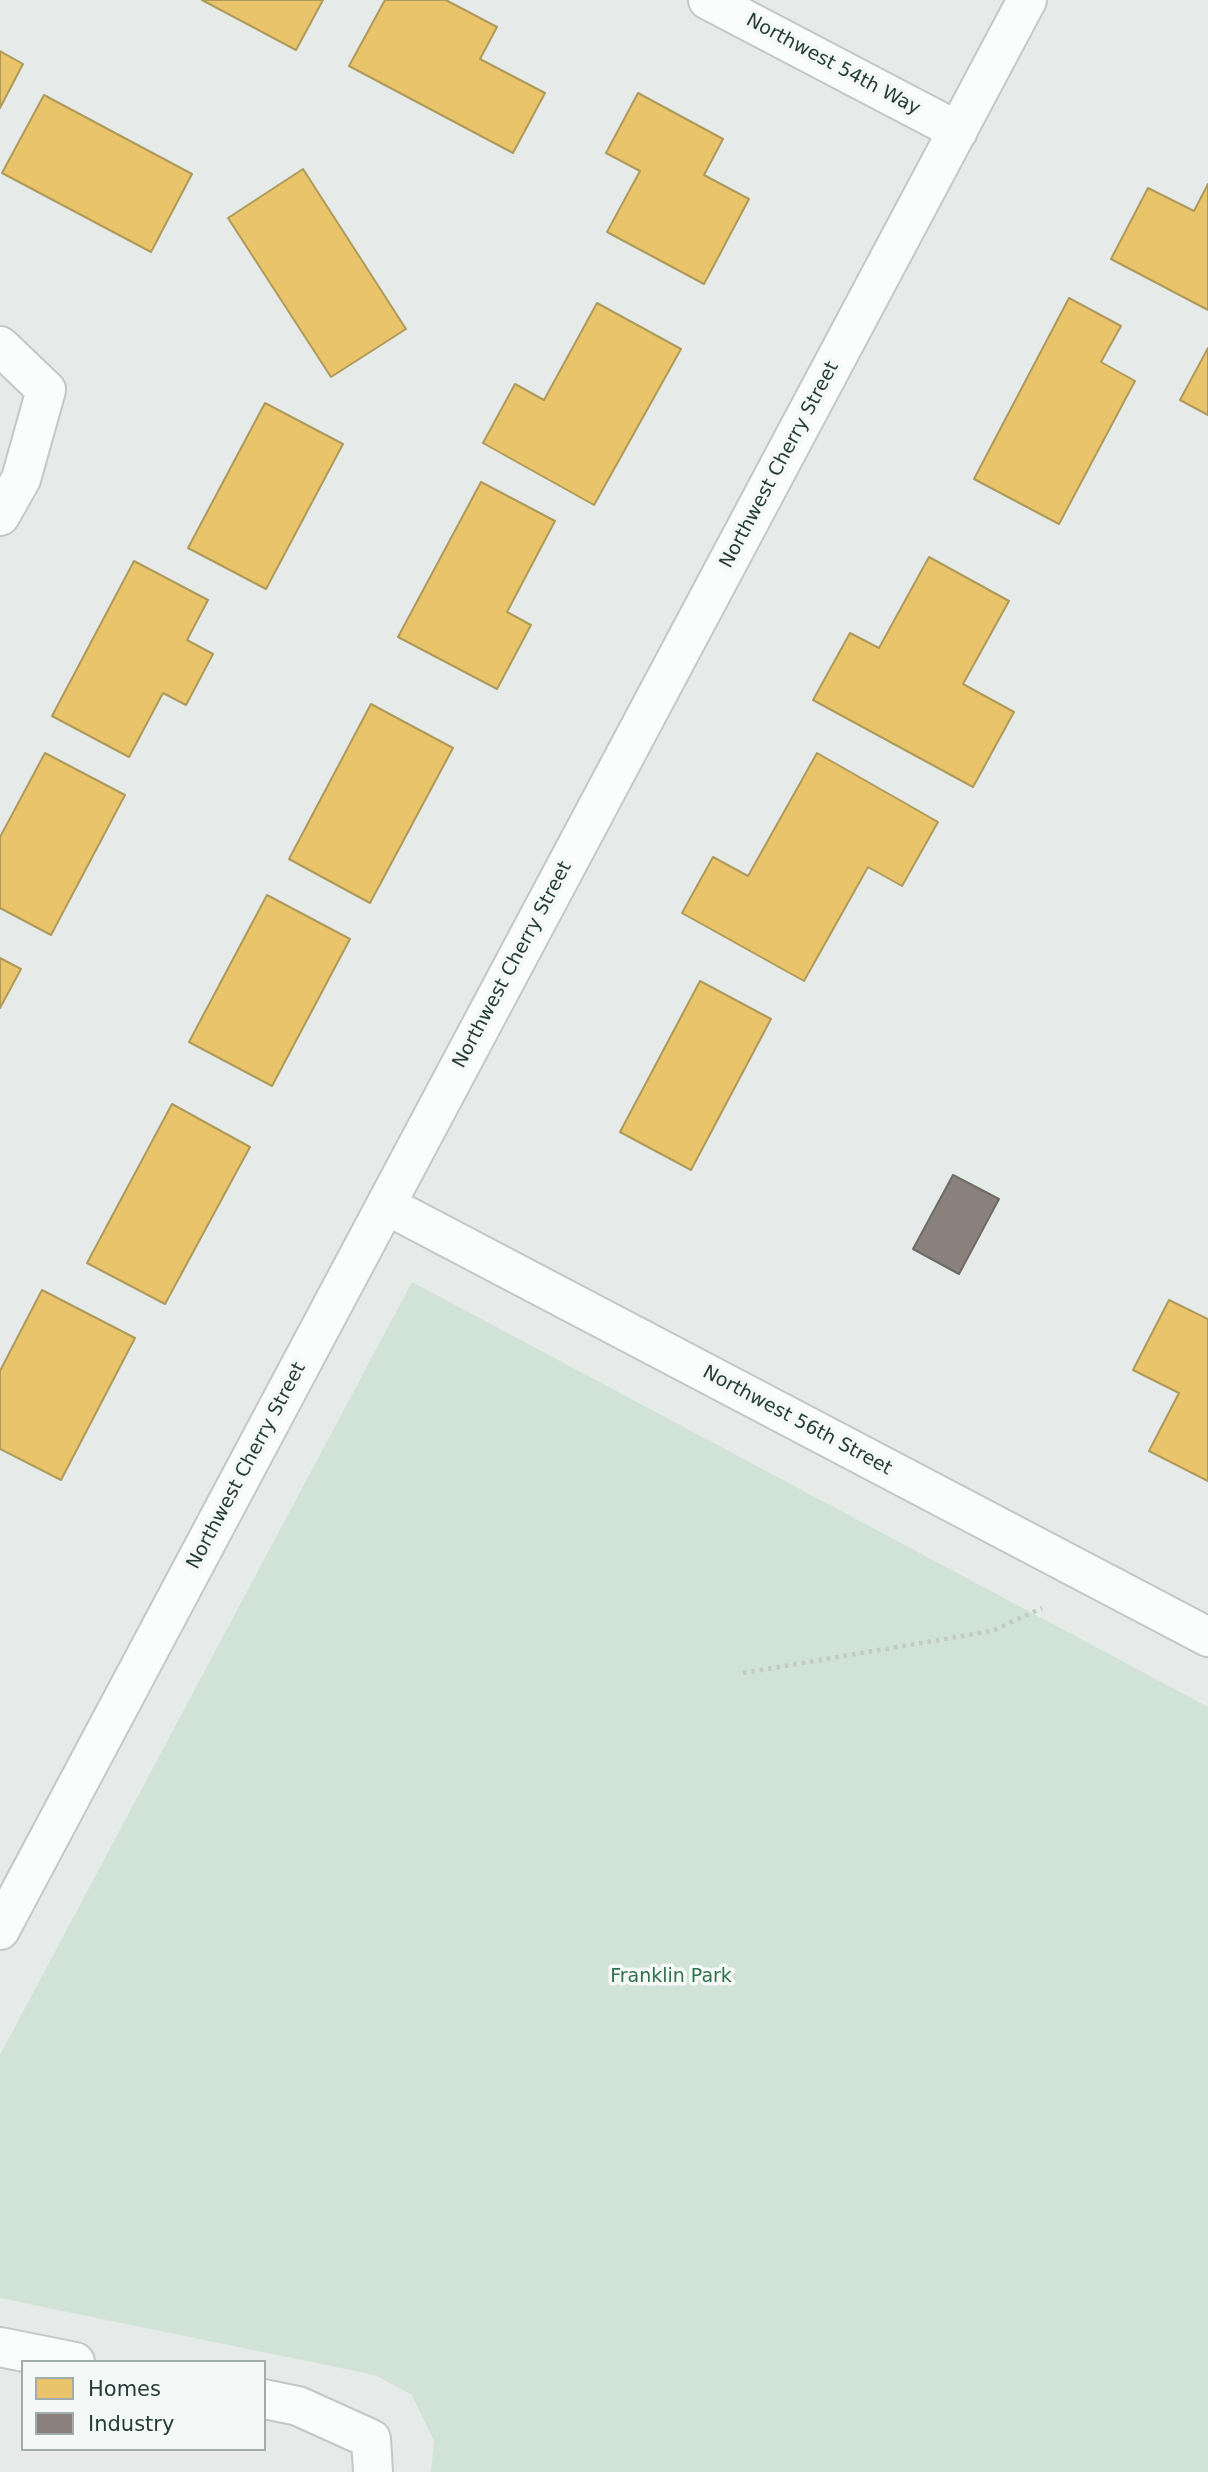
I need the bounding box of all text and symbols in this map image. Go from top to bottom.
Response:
street label: Northwest 54th Way [742,9,924,121]
street label: Northwest Cherry Street [716,358,844,572]
street label: Northwest Cherry Street [449,858,577,1072]
street label: Northwest Cherry Street [183,1359,311,1573]
street label: Northwest 56th Street [698,1361,896,1481]
park label: Franklin Park [610,1966,732,1988]
legend [21,2360,266,2451]
text: Homes [88,2377,161,2401]
text: Industry [88,2412,174,2436]

